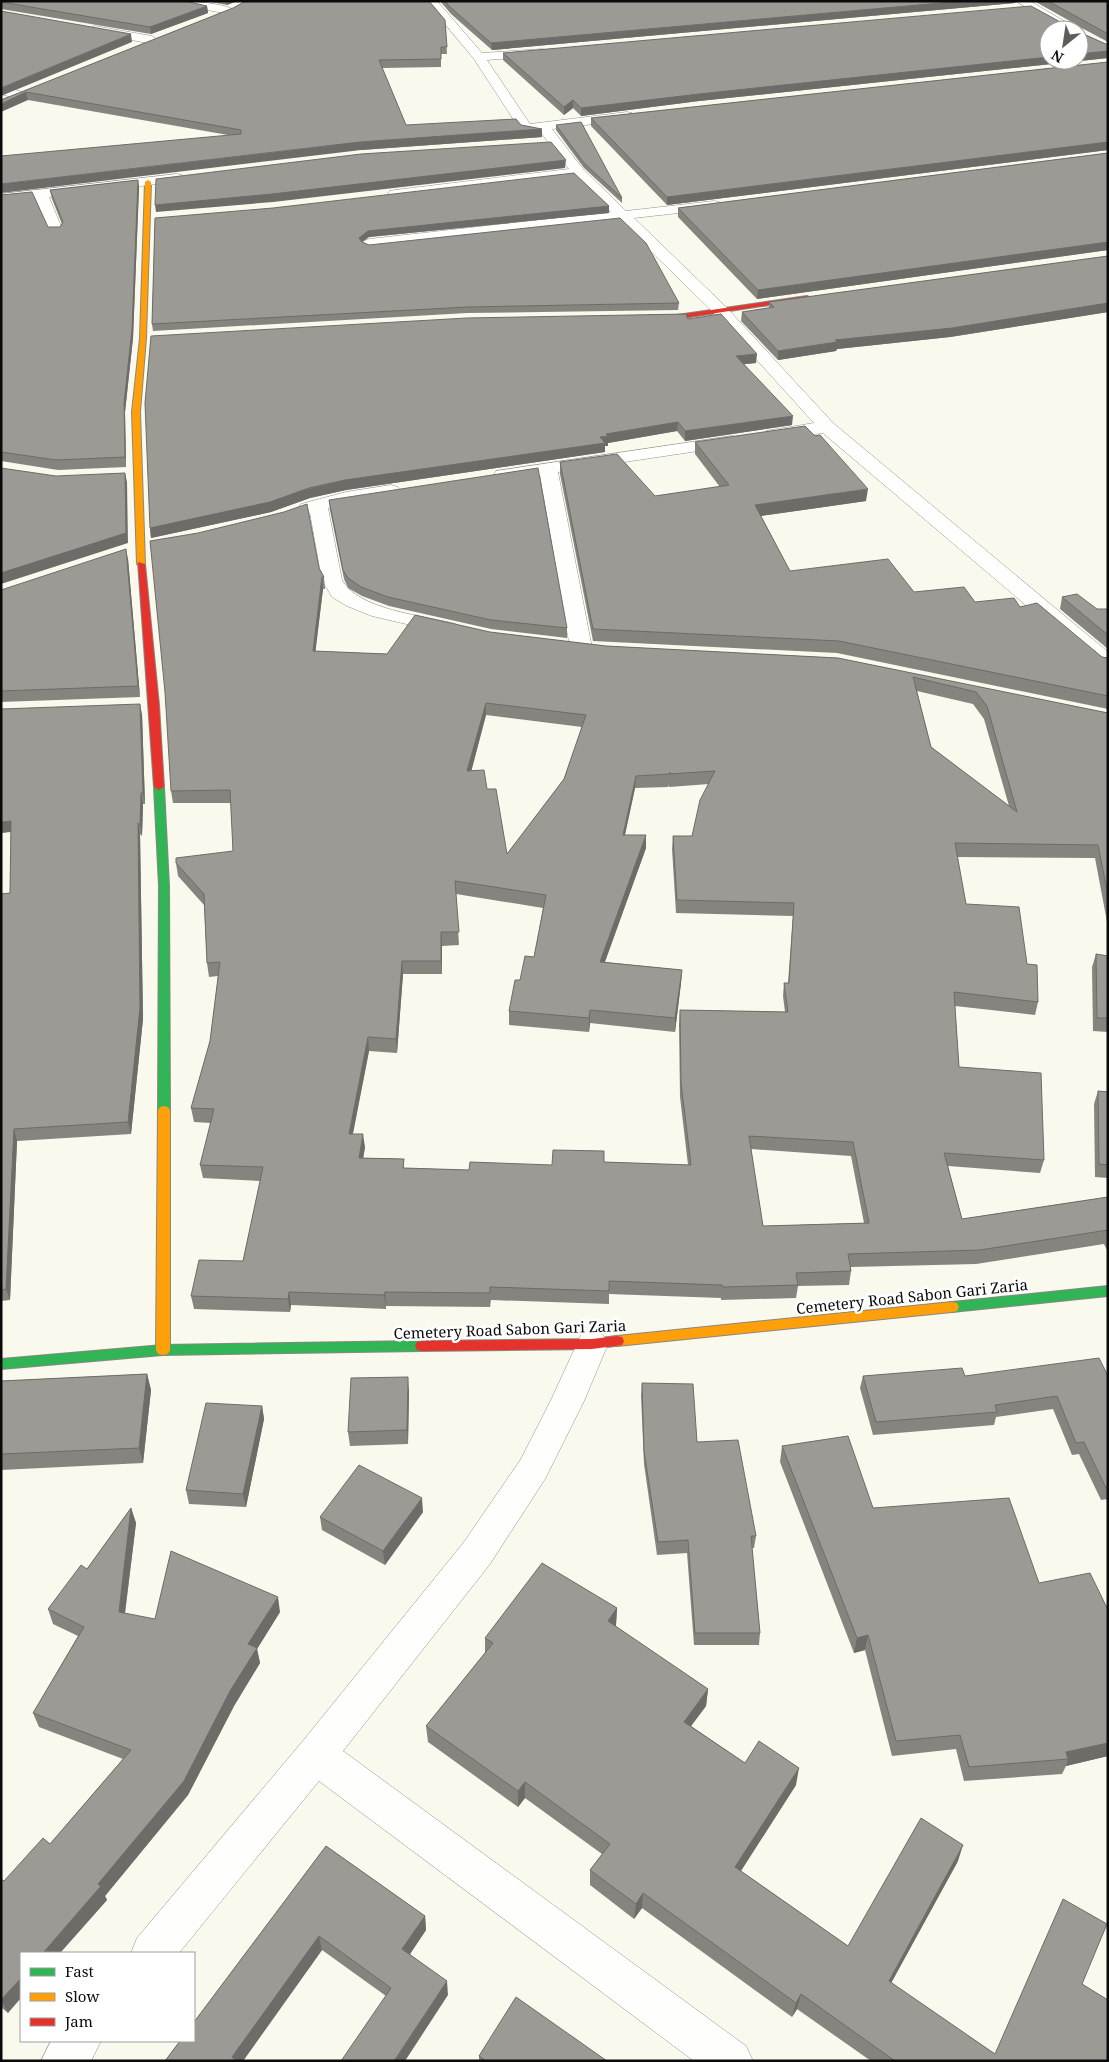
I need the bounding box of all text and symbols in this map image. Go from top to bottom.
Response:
north arrow [1039,20,1089,70]
text: N [1048,46,1067,68]
street label: Cemetery Road Sabon Gari Zaria [795,1274,1029,1318]
street label: Cemetery Road Sabon Gari Zaria [393,1315,627,1343]
legend [20,1952,195,2042]
text: Fast [65,1961,94,1981]
text: Slow [65,1986,99,2006]
text: Jam [64,2011,93,2031]

